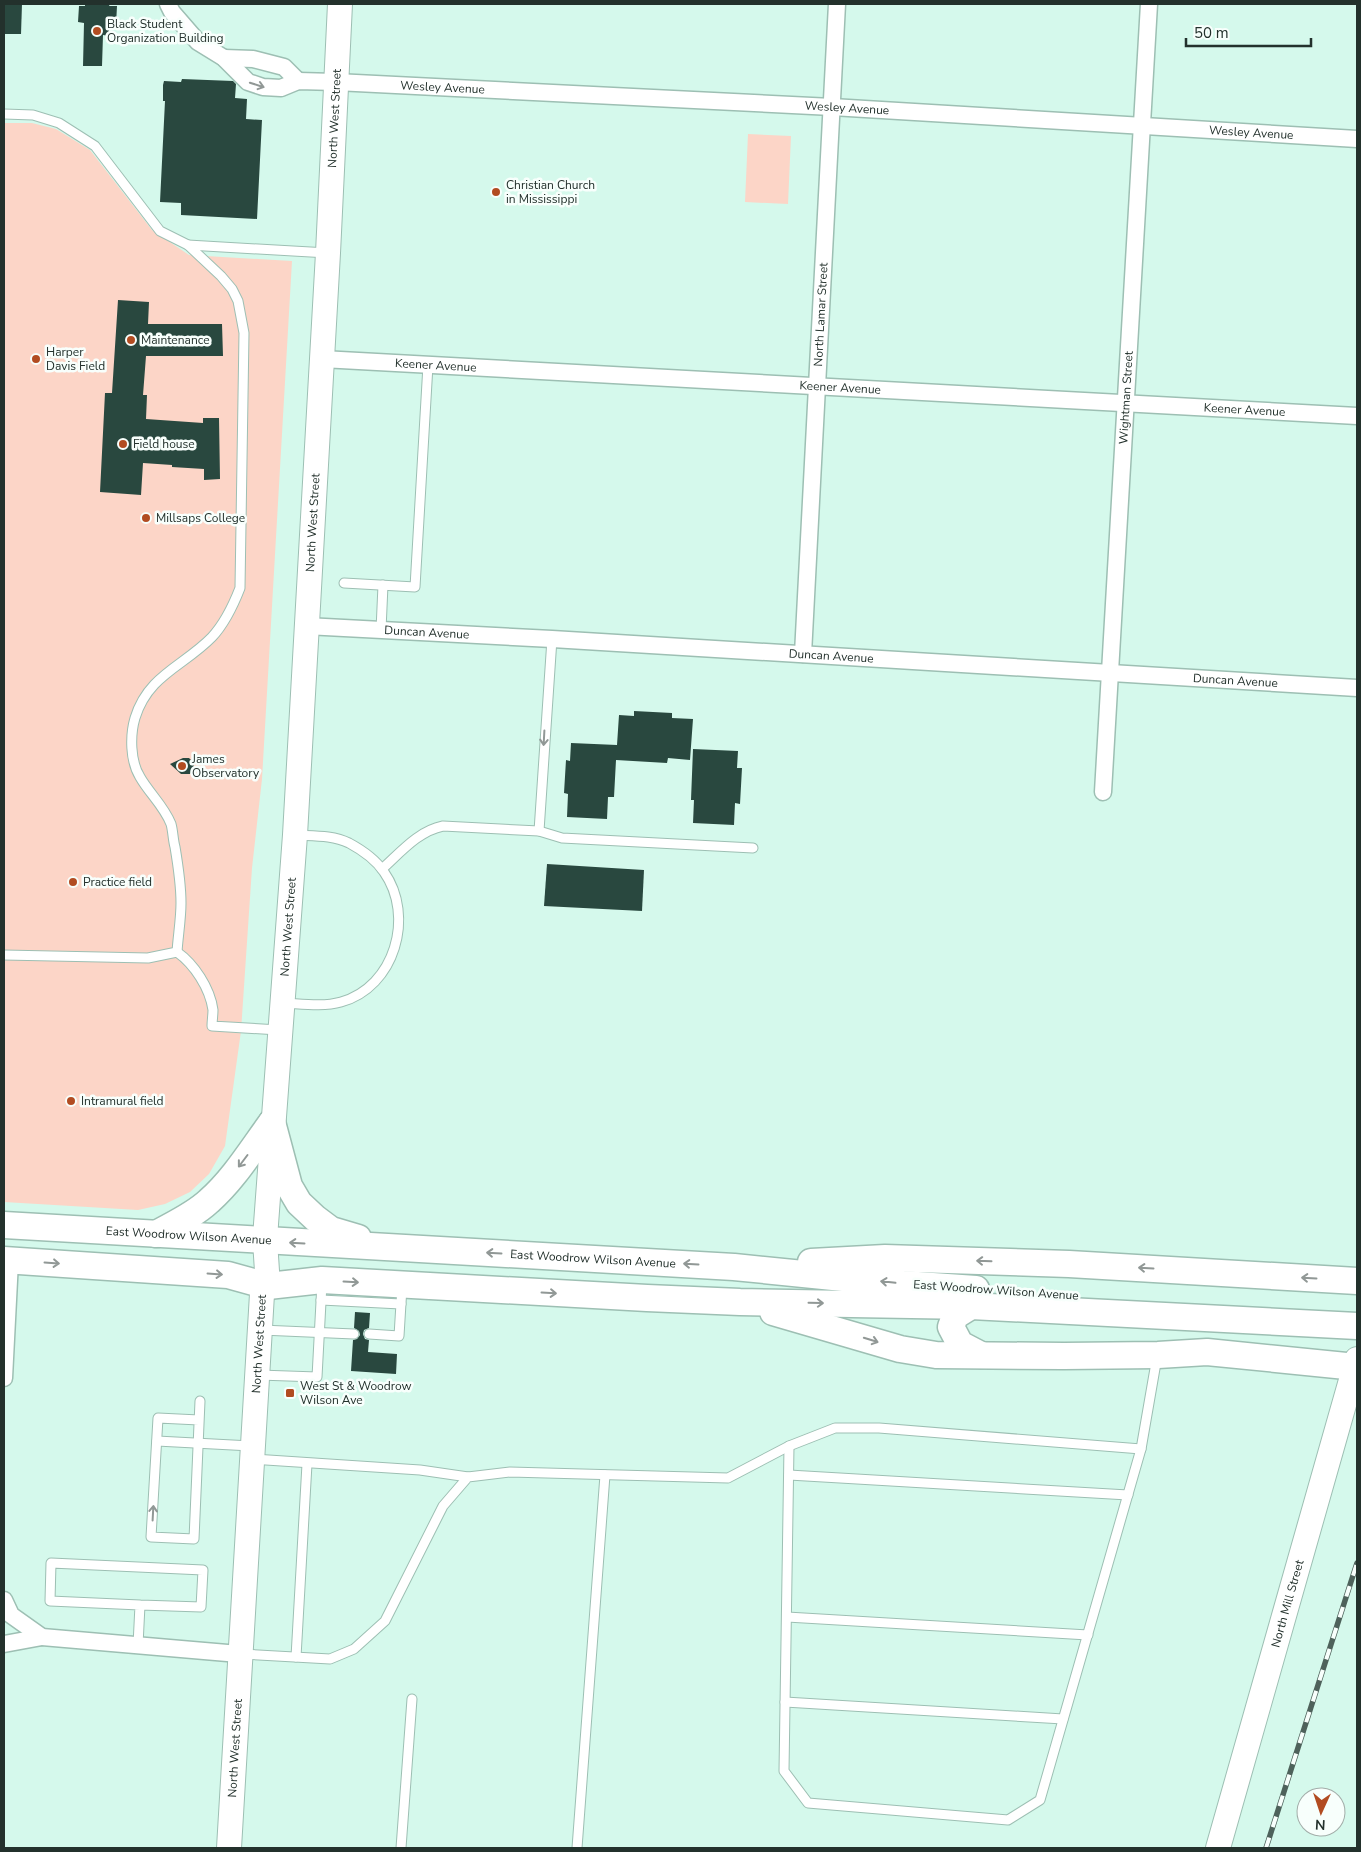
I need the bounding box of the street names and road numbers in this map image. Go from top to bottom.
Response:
street label: North West Street [324,68,345,168]
street label: Wesley Avenue [400,77,485,97]
street label: Wesley Avenue [804,98,890,118]
street label: Wesley Avenue [1209,122,1294,143]
street label: North Lamar Street [810,261,832,367]
street label: Wightman Street [1115,350,1137,445]
street label: Keener Avenue [395,355,477,376]
street label: Keener Avenue [799,377,881,398]
street label: Keener Avenue [1203,400,1286,420]
street label: North West Street [302,472,324,573]
street label: Duncan Avenue [384,622,470,643]
street label: Duncan Avenue [788,645,874,667]
street label: Duncan Avenue [1192,670,1278,691]
street label: North West Street [276,876,300,977]
street label: East Woodrow Wilson Avenue [105,1223,272,1248]
street label: East Woodrow Wilson Avenue [510,1246,676,1272]
street label: East Woodrow Wilson Avenue [913,1276,1079,1304]
street label: North West Street [248,1293,270,1394]
street label: North Mill Street [1267,1557,1308,1649]
street label: North West Street [224,1697,246,1798]

